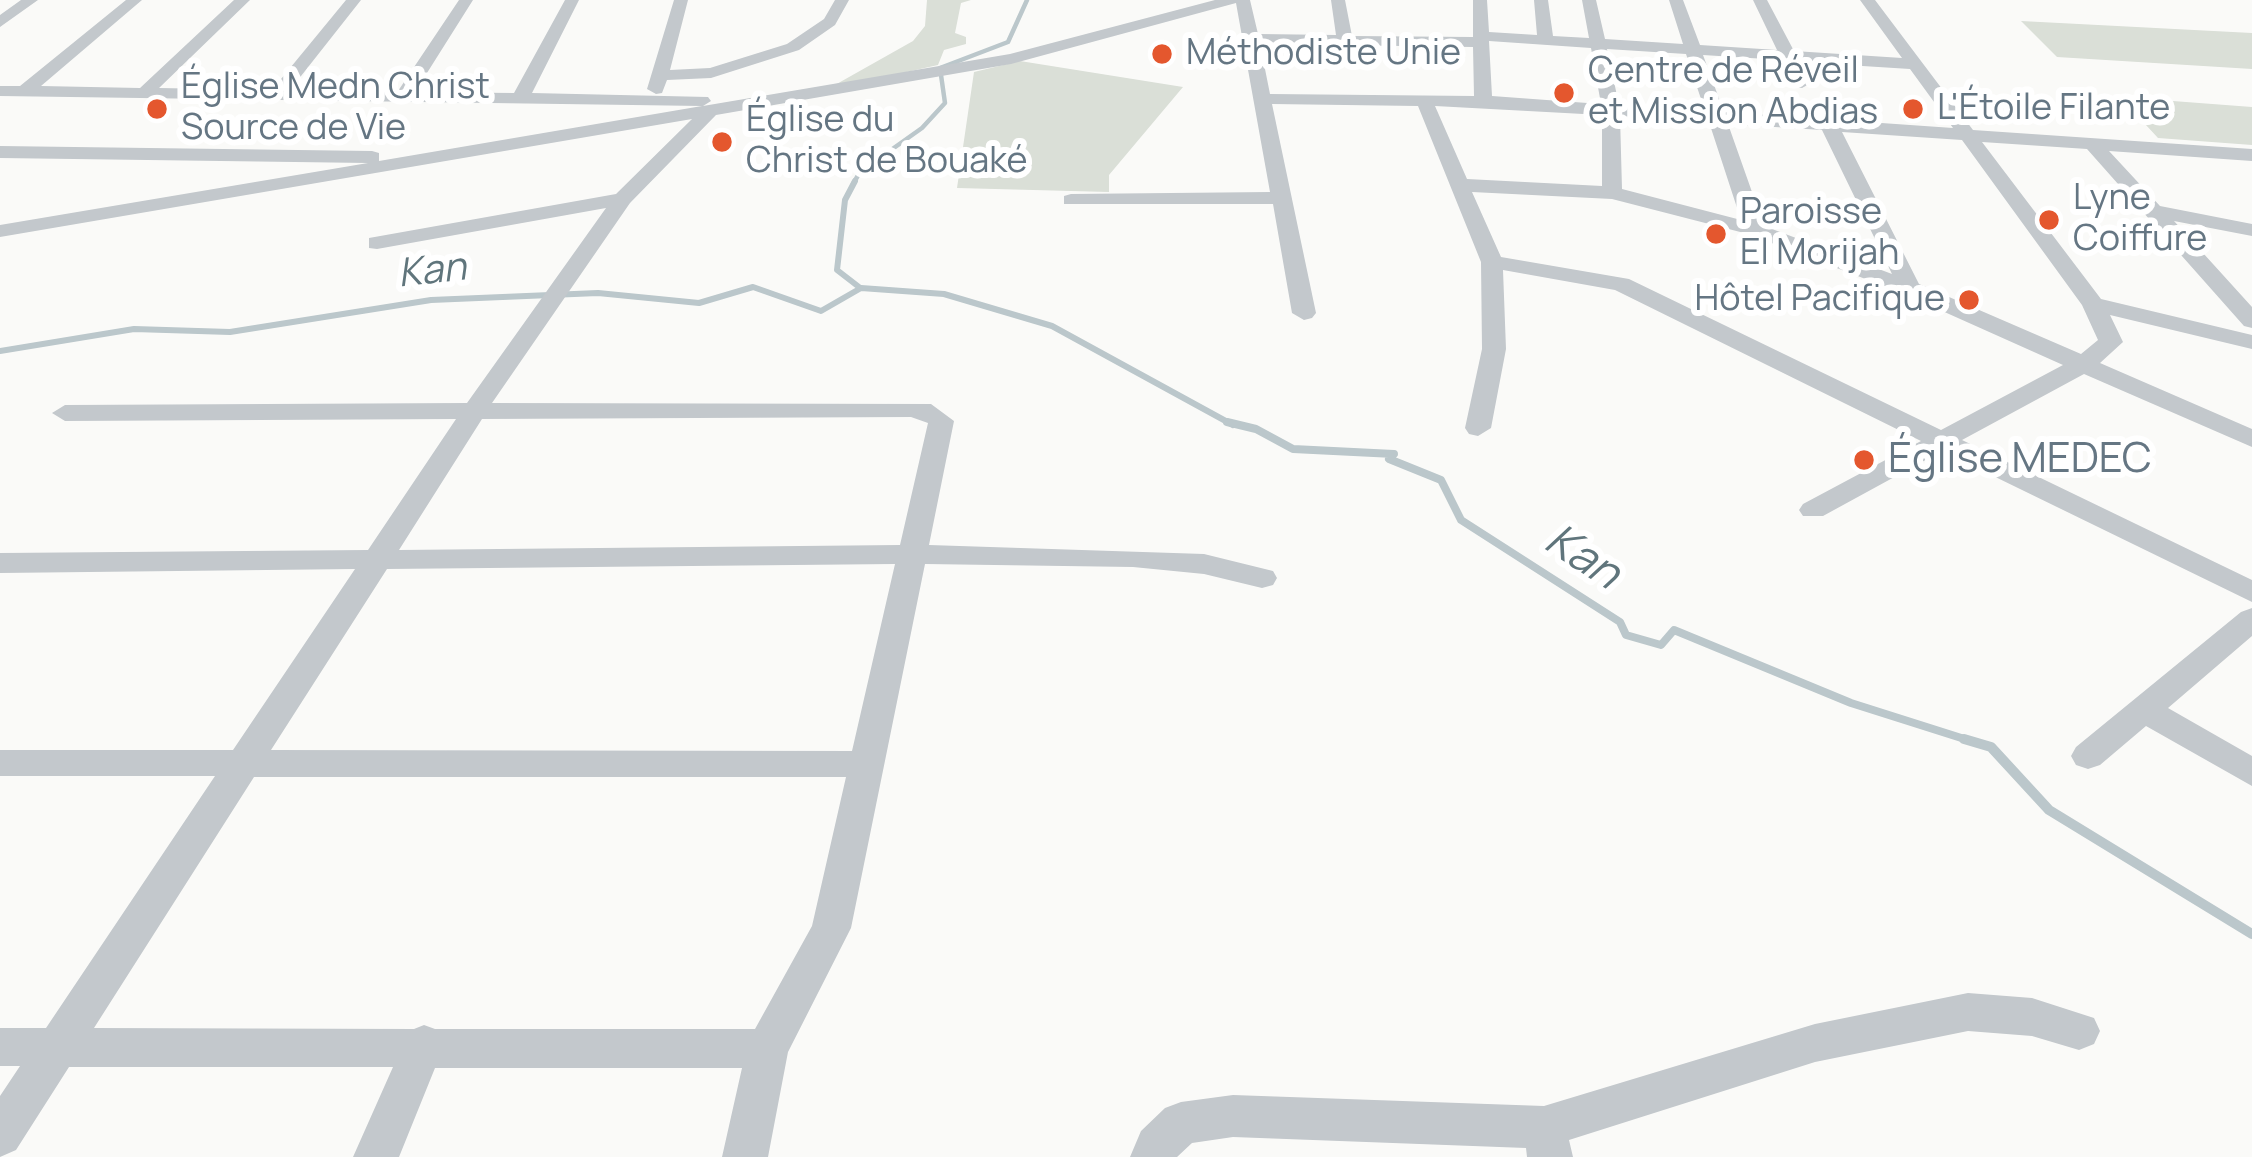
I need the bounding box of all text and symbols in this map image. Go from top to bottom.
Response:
place label: Méthodiste Unie [1186,32,1461,76]
marker: Méthodiste Unie [1149,41,1175,67]
place label: Centre de Réveil et Mission Abdias [1588,50,1878,135]
place label: Église Medn Christ Source de Vie [181,66,490,151]
marker: Centre de Réveil et Mission Abdias [1551,80,1577,106]
place label: L'Étoile Filante [1937,87,2170,131]
marker: Église Medn Christ Source de Vie [144,96,170,122]
marker: L'Étoile Filante [1900,96,1926,122]
place label: Église du Christ de Bouaké [746,99,1028,184]
marker: Église du Christ de Bouaké [709,129,735,155]
place label: Lyne Coiffure [2073,177,2207,262]
place label: Paroisse El Morijah [1740,191,1899,276]
marker: Lyne Coiffure [2036,207,2062,233]
marker: Paroisse El Morijah [1703,221,1729,247]
water label: Kan [396,245,468,299]
place label: Hôtel Pacifique [1695,278,1945,322]
marker: Hôtel Pacifique [1956,287,1982,313]
place label: Église MEDEC [1888,435,2152,485]
marker: Église MEDEC [1851,447,1877,473]
water label: Kan [1534,514,1630,602]

